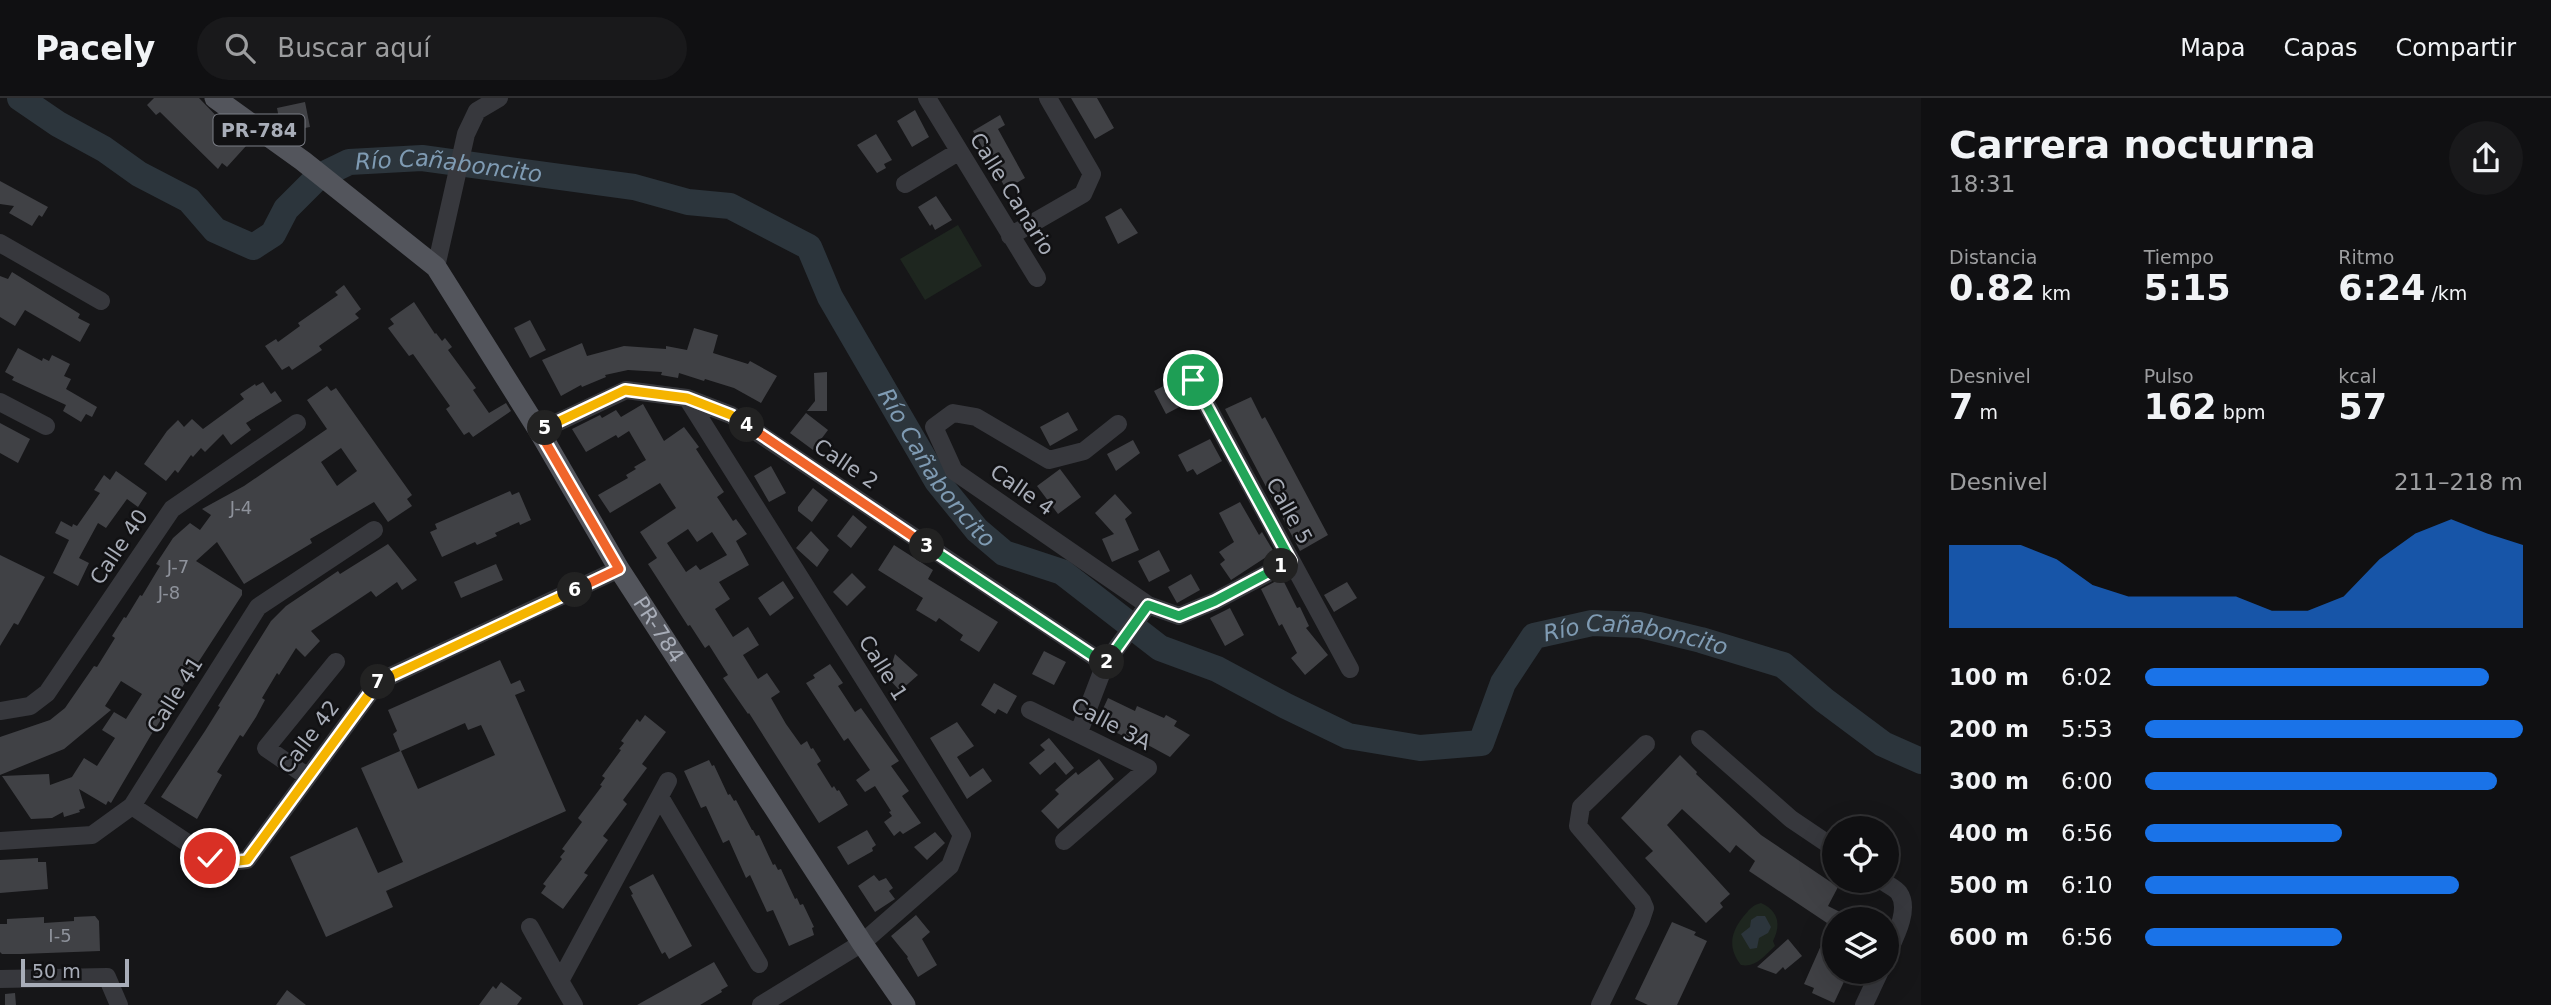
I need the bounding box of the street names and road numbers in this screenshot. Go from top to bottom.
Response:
road number: PR-784 [214,114,304,146]
street label: Calle Canario [965,128,1059,260]
street label: Calle 2 [809,434,883,494]
street label: Calle 4 [986,459,1058,521]
street label: Calle 5 [1261,474,1317,548]
street label: Calle 40 [85,505,153,589]
street label: PR-784 [628,592,689,667]
street label: Calle 1 [854,631,912,705]
street label: Calle 41 [142,652,208,738]
street label: Calle 3A [1067,693,1155,755]
street label: Calle 42 [274,696,344,778]

